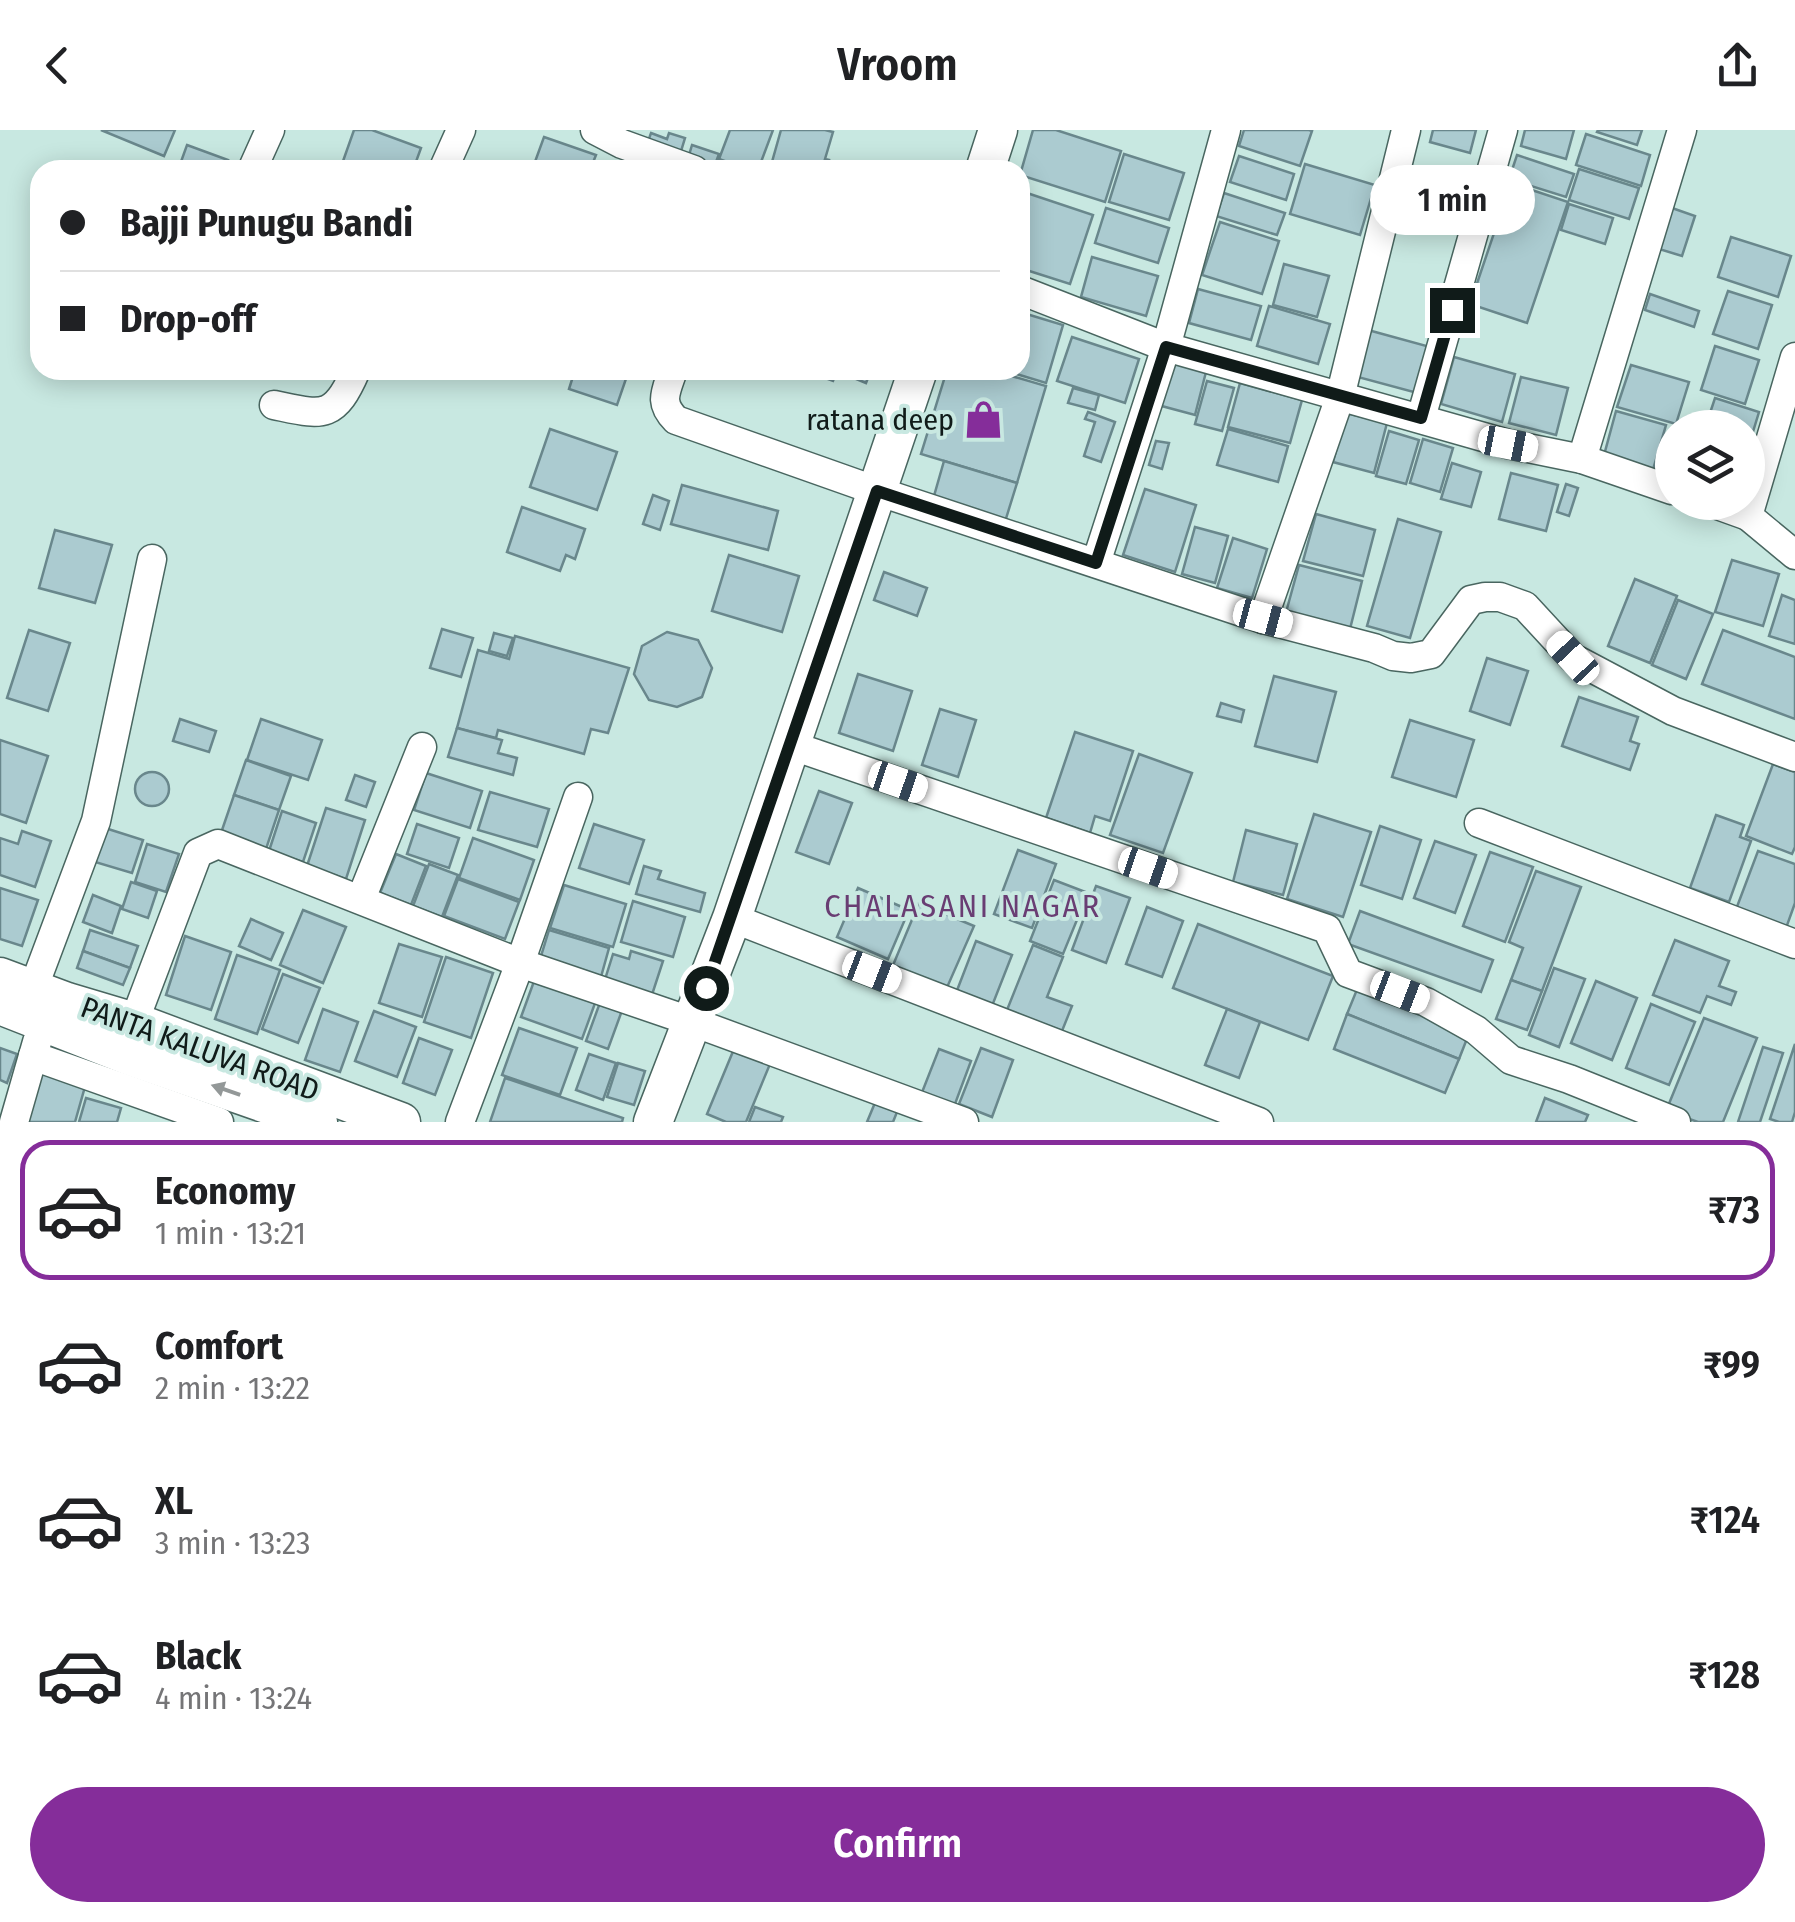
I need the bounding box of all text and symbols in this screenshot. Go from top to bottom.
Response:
icon: back [30,38,85,93]
text: Vroom [837,38,958,92]
icon: share [1710,38,1765,93]
callout: 1 min [1370,165,1534,235]
text: 1 min [1418,181,1487,219]
text: Bajji Punugu Bandi [120,200,413,246]
route end [1430,288,1475,333]
text: Drop-off [120,296,256,342]
shop icon: ratana deep [963,399,1005,441]
place label: ratana deep [806,402,954,438]
map controls [1655,410,1765,520]
button: layers [1655,410,1765,520]
car [1476,424,1540,464]
car [1230,596,1296,640]
car [1542,626,1604,690]
car [865,758,931,806]
car [1115,844,1181,892]
district label: CHALASANI NAGAR [824,887,1102,925]
car [839,947,905,997]
route start [684,966,729,1011]
car [1367,967,1433,1017]
street label: PANTA KALUVA ROAD [76,989,324,1109]
one-way arrow [211,1081,241,1096]
icon: car [35,1165,125,1255]
text: Economy [155,1168,295,1214]
text: ₹73 [1708,1187,1760,1233]
text: 1 min · 13:21 [155,1214,306,1252]
icon: car [35,1320,125,1410]
text: Comfort [155,1323,283,1369]
text: ₹99 [1703,1342,1760,1388]
text: 2 min · 13:22 [155,1369,310,1407]
icon: car [35,1475,125,1565]
text: XL [155,1478,193,1524]
text: ₹124 [1690,1497,1760,1543]
text: 3 min · 13:23 [155,1524,311,1562]
icon: car [35,1630,125,1720]
text: Black [155,1633,241,1679]
text: ₹128 [1688,1652,1760,1698]
text: 4 min · 13:24 [155,1679,312,1717]
button: Confirm [30,1787,1765,1902]

